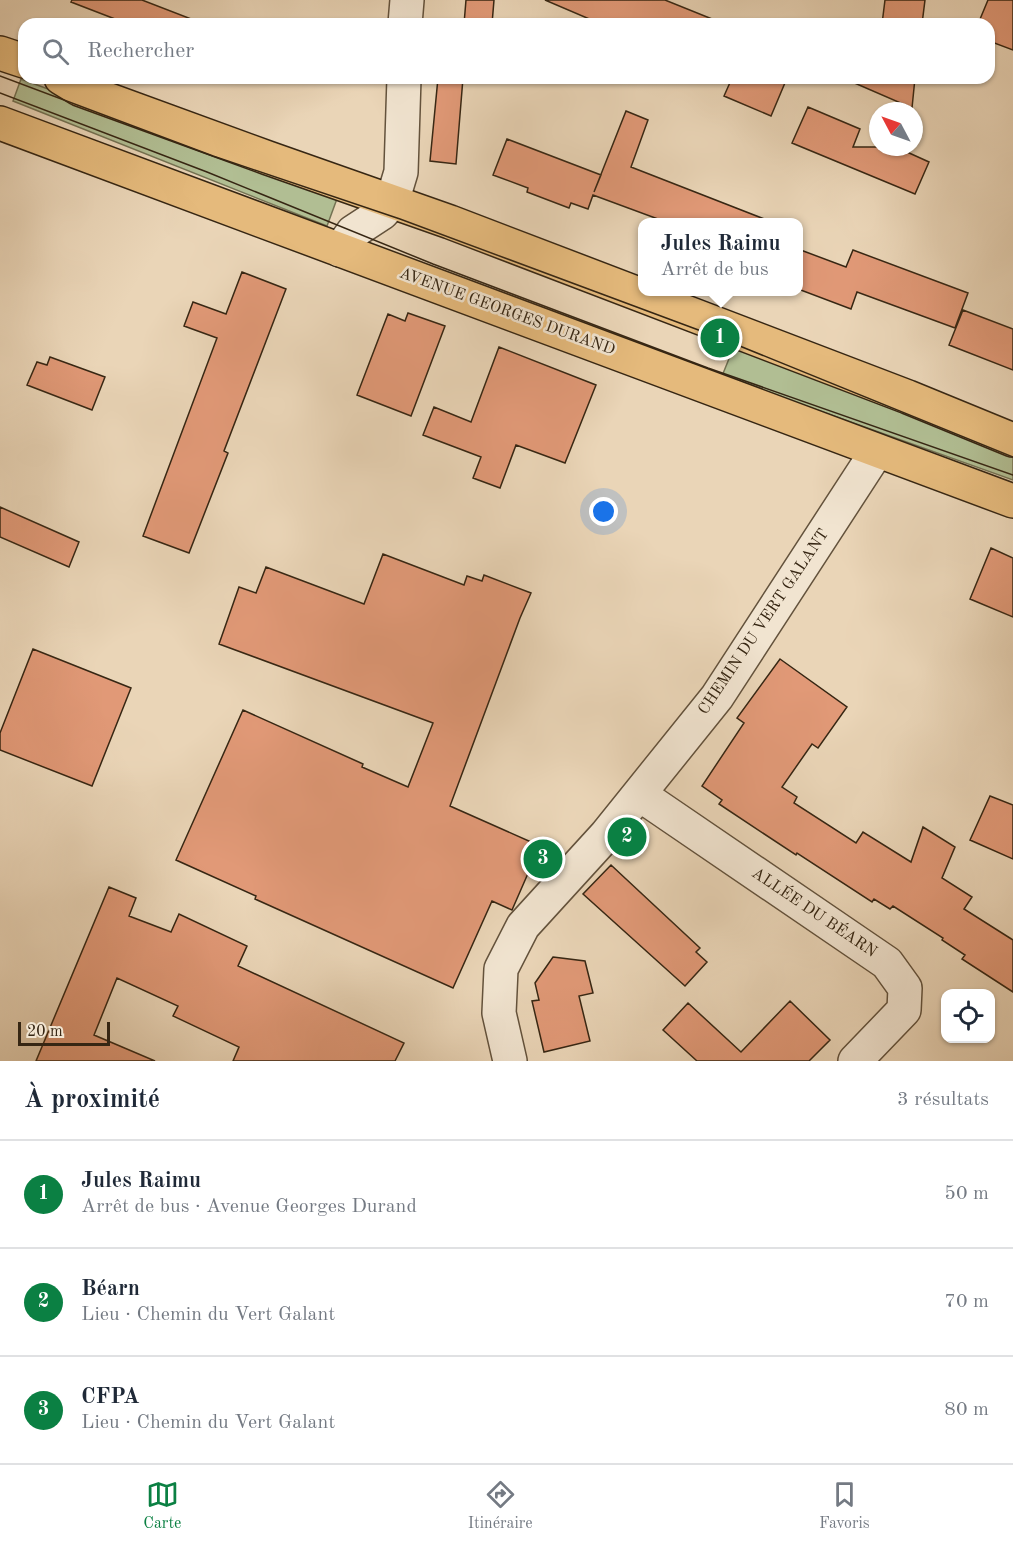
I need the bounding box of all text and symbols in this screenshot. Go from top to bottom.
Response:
search box [18,18,995,84]
icon: search [39,35,72,68]
text: Rechercher [87,40,194,62]
north arrow [869,102,923,156]
popup [638,218,803,296]
text: Jules Raimu [660,233,781,255]
text: Arrêt de bus [660,260,769,280]
street label: AVENUE GEORGES DURAND [397,265,617,359]
pin: 1 [700,316,740,360]
your location [589,497,618,526]
street label: CHEMIN DU VERT GALANT [696,526,832,718]
pin: 2 [608,814,646,860]
pin: 3 [524,836,562,882]
street label: ALLÉE DU BÉARN [749,862,882,961]
map controls [941,989,995,1043]
button: locate [941,989,995,1043]
scale bar [18,1019,110,1046]
text: 20 m [27,1024,63,1040]
text: À proximité [24,1087,160,1113]
text: 3 résultats [897,1090,989,1110]
text: Jules Raimu [81,1170,201,1192]
text: 1 [38,1184,49,1204]
text: 50 m [944,1184,989,1204]
text: Arrêt de bus · Avenue Georges Durand [81,1197,417,1217]
text: Béarn [81,1278,140,1300]
text: 2 [38,1292,49,1312]
text: 70 m [944,1292,989,1312]
text: Lieu · Chemin du Vert Galant [81,1305,335,1325]
text: CFPA [81,1386,140,1408]
text: 3 [38,1400,49,1420]
text: 80 m [944,1400,989,1420]
text: Lieu · Chemin du Vert Galant [81,1413,335,1433]
tab: Carte [143,1478,181,1534]
tab: Itinéraire [468,1478,533,1534]
tab: Favoris [819,1478,870,1534]

